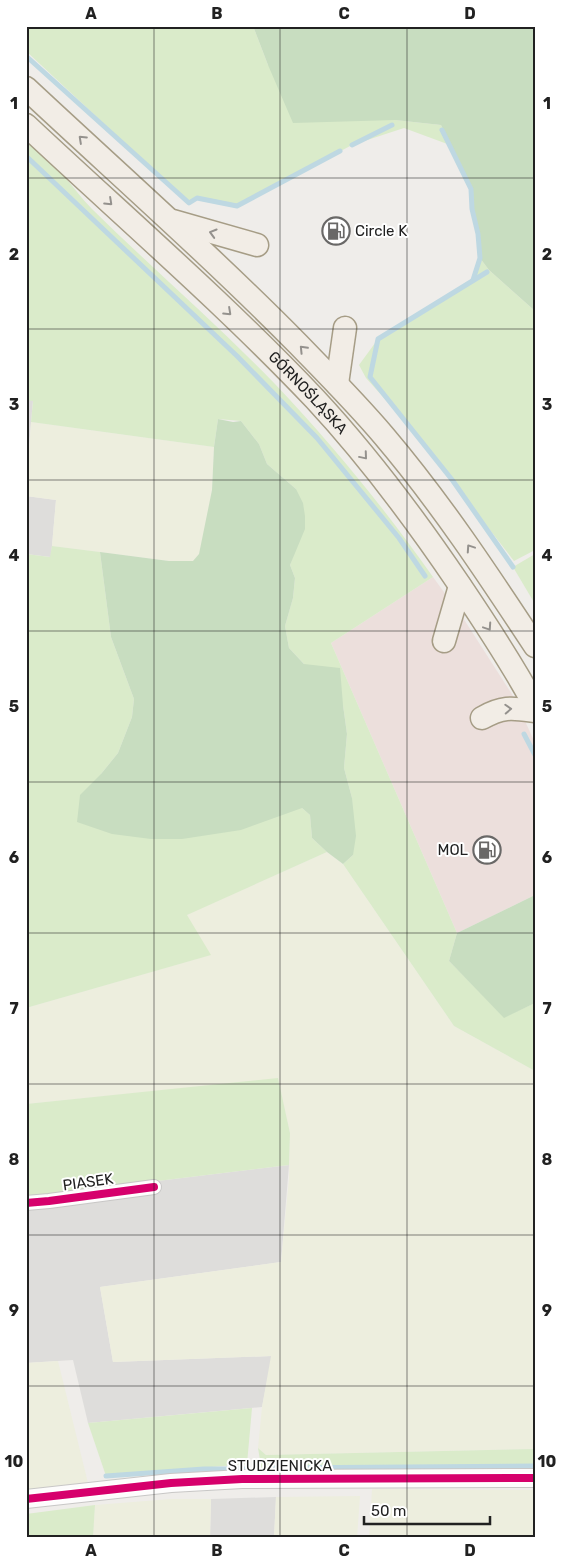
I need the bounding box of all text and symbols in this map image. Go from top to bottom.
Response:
text: A [85,4,97,23]
text: B [211,4,223,23]
text: C [338,4,350,23]
text: D [464,4,476,23]
text: 1 [10,94,18,113]
text: 1 [543,94,551,113]
one-way arrow [79,136,88,145]
one-way arrow [103,196,112,205]
fuel station icon: Circle K [321,216,351,246]
place label: Circle K [355,222,407,240]
one-way arrow [210,228,218,238]
text: 2 [9,245,19,264]
text: 2 [542,245,552,264]
one-way arrow [222,306,231,315]
one-way arrow [300,346,309,355]
street label: GÓRNOŚLĄSKA [265,348,351,438]
text: 3 [9,395,19,414]
text: 3 [542,395,552,414]
one-way arrow [358,450,367,459]
one-way arrow [467,544,476,554]
text: 4 [9,546,20,565]
text: 4 [542,546,553,565]
one-way arrow [482,621,491,630]
text: 5 [9,697,19,716]
text: 5 [542,697,552,716]
one-way arrow [504,704,512,715]
fuel station icon: MOL [472,835,502,865]
place label: MOL [437,841,469,859]
text: 6 [9,848,19,867]
text: 6 [542,848,552,867]
text: 7 [9,999,19,1018]
text: 7 [542,999,552,1018]
text: 8 [9,1150,20,1169]
text: 8 [542,1150,553,1169]
street label: PIASEK [61,1170,115,1194]
text: 9 [9,1301,19,1320]
text: 9 [542,1301,552,1320]
text: 10 [5,1452,24,1471]
text: 10 [538,1452,557,1471]
street label: STUDZIENICKA [228,1457,332,1475]
scale bar [364,1494,490,1526]
text: 50 m [371,1502,406,1520]
text: A [85,1541,97,1560]
text: B [211,1541,223,1560]
text: C [338,1541,350,1560]
text: D [464,1541,476,1560]

